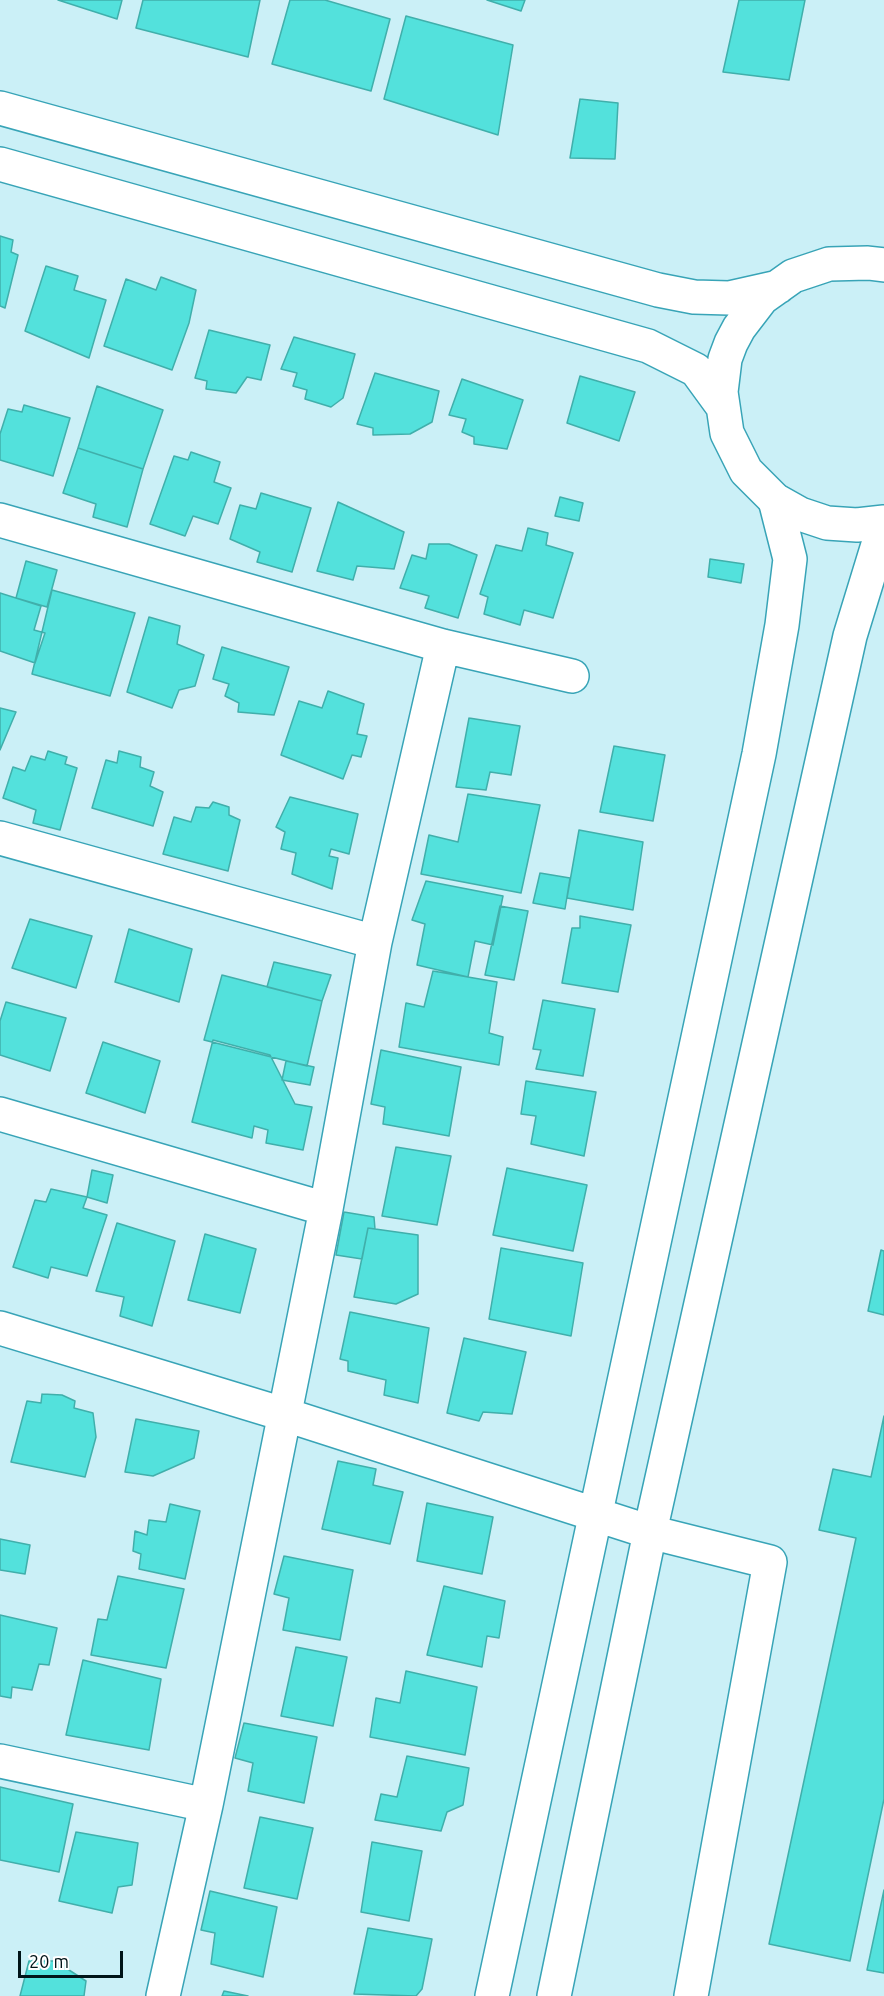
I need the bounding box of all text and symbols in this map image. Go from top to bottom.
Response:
scale bar [21,1939,126,1977]
text: 20 m [29,1951,69,1971]

